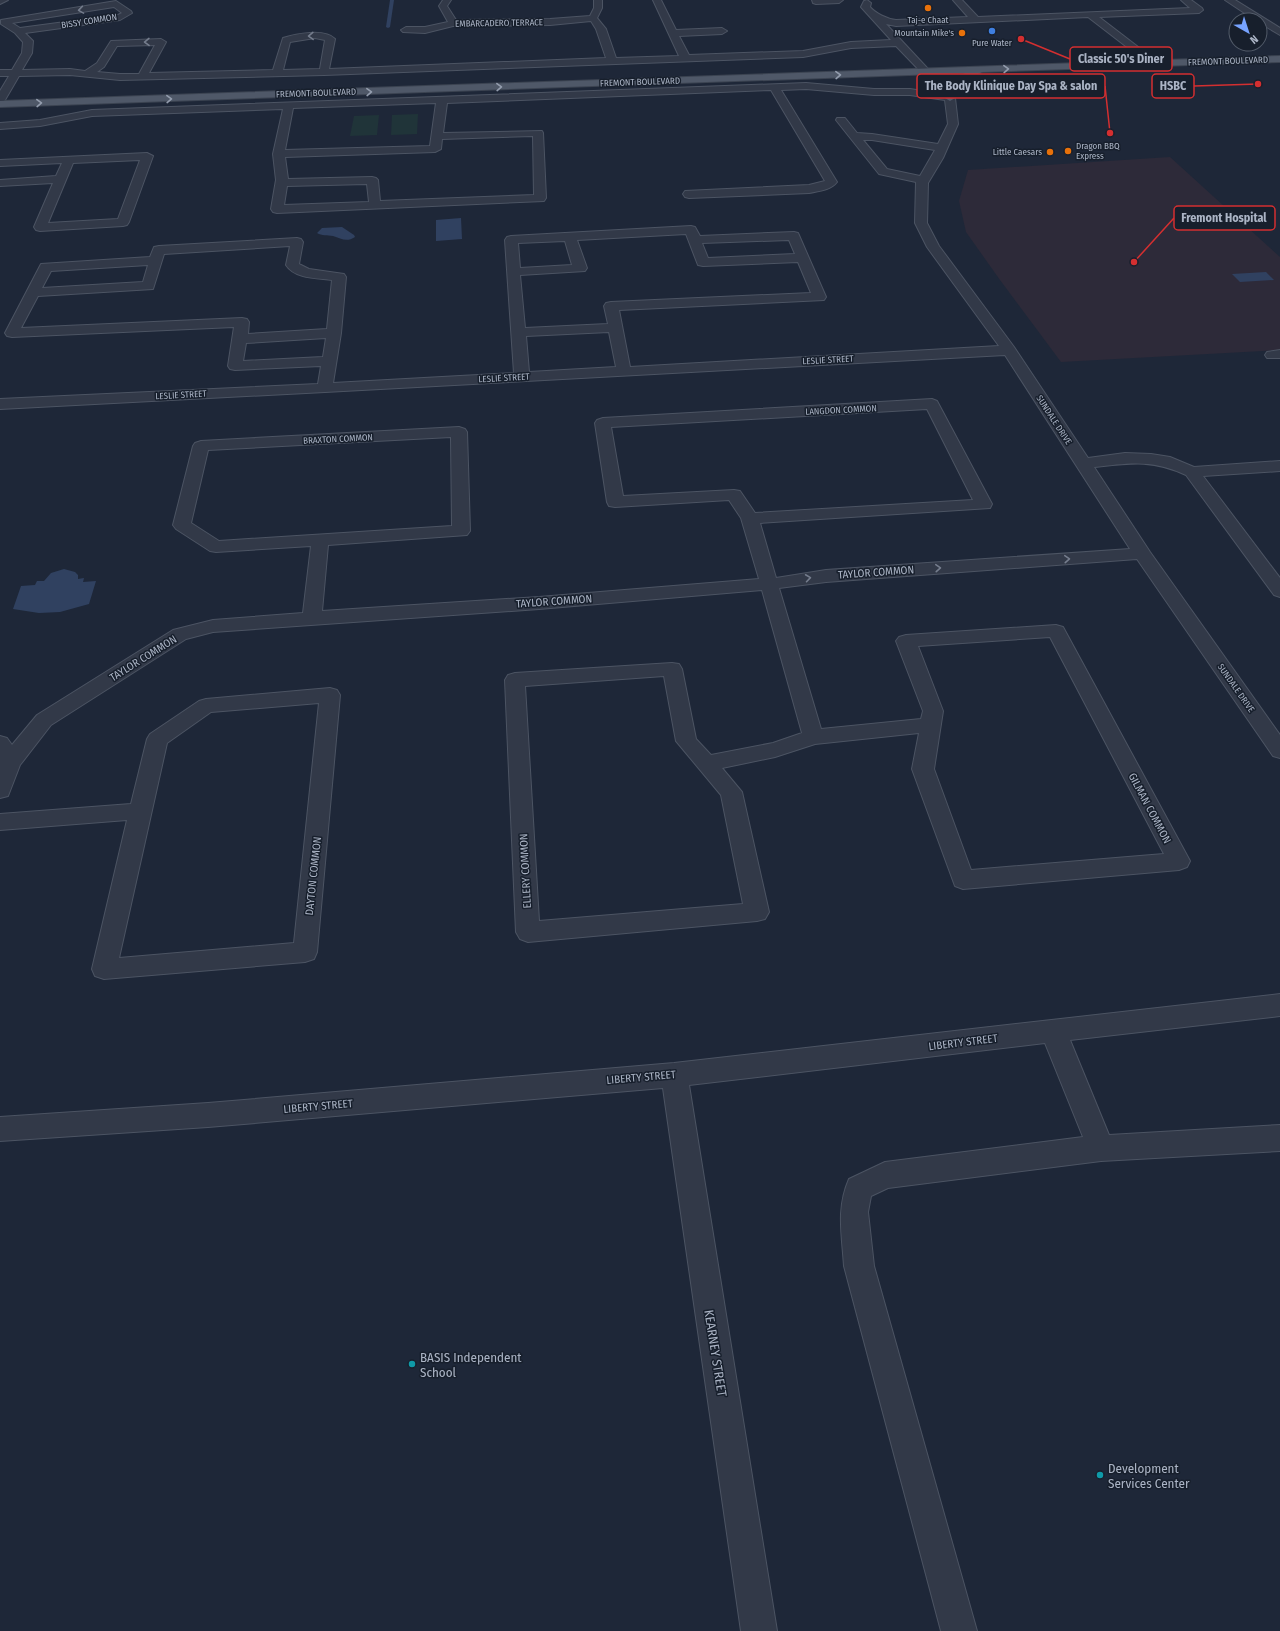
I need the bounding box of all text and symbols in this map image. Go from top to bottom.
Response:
marker: Taj-e Chaat [923,3,933,13]
one-way arrow [78,5,85,14]
street label: BISSY COMMON [60,12,118,30]
north arrow [1228,12,1268,52]
place label: Taj-e Chaat [907,15,949,25]
street label: EMBARCADERO TERRACE [455,17,543,29]
marker: Pure Water [987,26,997,36]
place label: Mountain Mike's [894,28,954,38]
marker: Mountain Mike's [957,28,967,38]
one-way arrow [308,32,314,40]
text: N [1247,32,1261,47]
one-way arrow [144,38,150,46]
place label: Pure Water [972,38,1013,48]
callout: Classic 50's Diner [1070,47,1172,71]
text: Classic 50's Diner [1078,52,1165,66]
street label: FREMONT BOULEVARD [1188,55,1268,67]
one-way arrow [1003,65,1009,73]
one-way arrow [835,71,841,79]
callout: The Body Klinique Day Spa & salon [917,74,1105,98]
callout: HSBC [1152,74,1194,98]
street label: FREMONT BOULEVARD [600,76,680,88]
text: The Body Klinique Day Spa & salon [925,79,1097,93]
text: HSBC [1160,79,1187,93]
one-way arrow [496,83,502,91]
street label: FREMONT BOULEVARD [276,87,356,99]
one-way arrow [366,87,372,96]
one-way arrow [166,94,172,103]
one-way arrow [36,99,42,107]
place label: Dragon BBQ Express [1076,141,1120,161]
marker: Dragon BBQ Express [1063,146,1073,156]
place label: Little Caesars [993,147,1042,157]
marker: Little Caesars [1045,147,1055,157]
callout: Fremont Hospital [1174,206,1275,230]
text: Fremont Hospital [1181,211,1267,225]
street label: LESLIE STREET [802,354,855,366]
street label: LESLIE STREET [478,372,531,384]
street label: LESLIE STREET [155,389,208,401]
street label: SUNDALE DRIVE [1034,393,1074,447]
street label: LANGDON COMMON [805,403,877,417]
street label: BRAXTON COMMON [303,432,373,446]
one-way arrow [1064,554,1070,563]
street label: TAYLOR COMMON [837,563,915,582]
one-way arrow [935,563,941,572]
one-way arrow [805,574,811,583]
street label: TAYLOR COMMON [515,592,593,611]
street label: TAYLOR COMMON [107,633,179,684]
street label: SUNDALE DRIVE [1216,662,1256,714]
street label: GILMAN COMMON [1125,771,1174,846]
street label: ELLERY COMMON [517,833,534,909]
street label: DAYTON COMMON [303,836,324,916]
street label: LIBERTY STREET [928,1032,999,1053]
street label: LIBERTY STREET [606,1068,677,1087]
street label: LIBERTY STREET [283,1097,354,1116]
street label: KEARNEY STREET [701,1309,730,1398]
place label: BASIS Independent School [420,1350,522,1380]
marker: BASIS Independent School [407,1359,417,1369]
place label: Development Services Center [1108,1461,1190,1491]
marker: Development Services Center [1095,1470,1105,1480]

